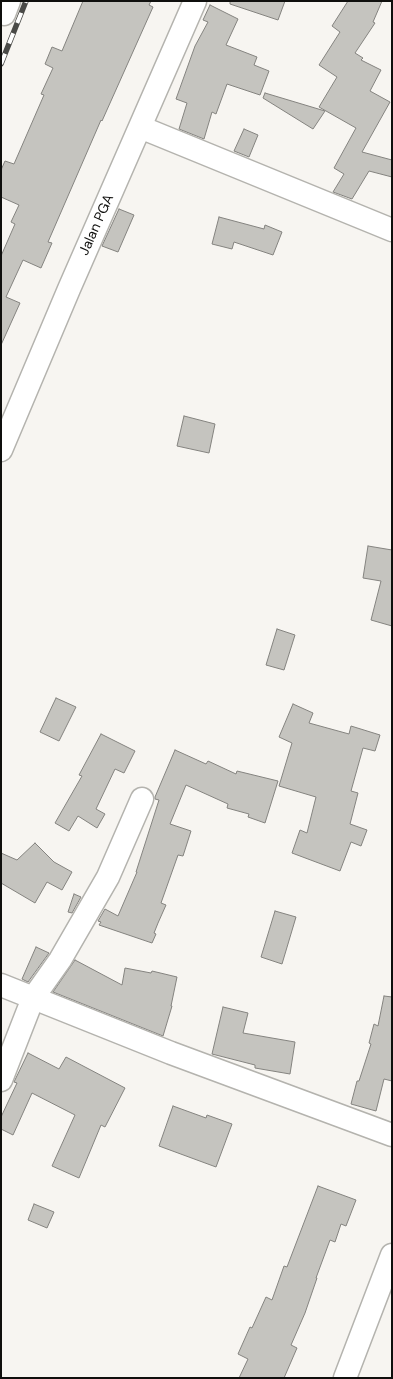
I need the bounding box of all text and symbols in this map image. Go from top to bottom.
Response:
street label: Jalan PGA [76,192,118,258]

